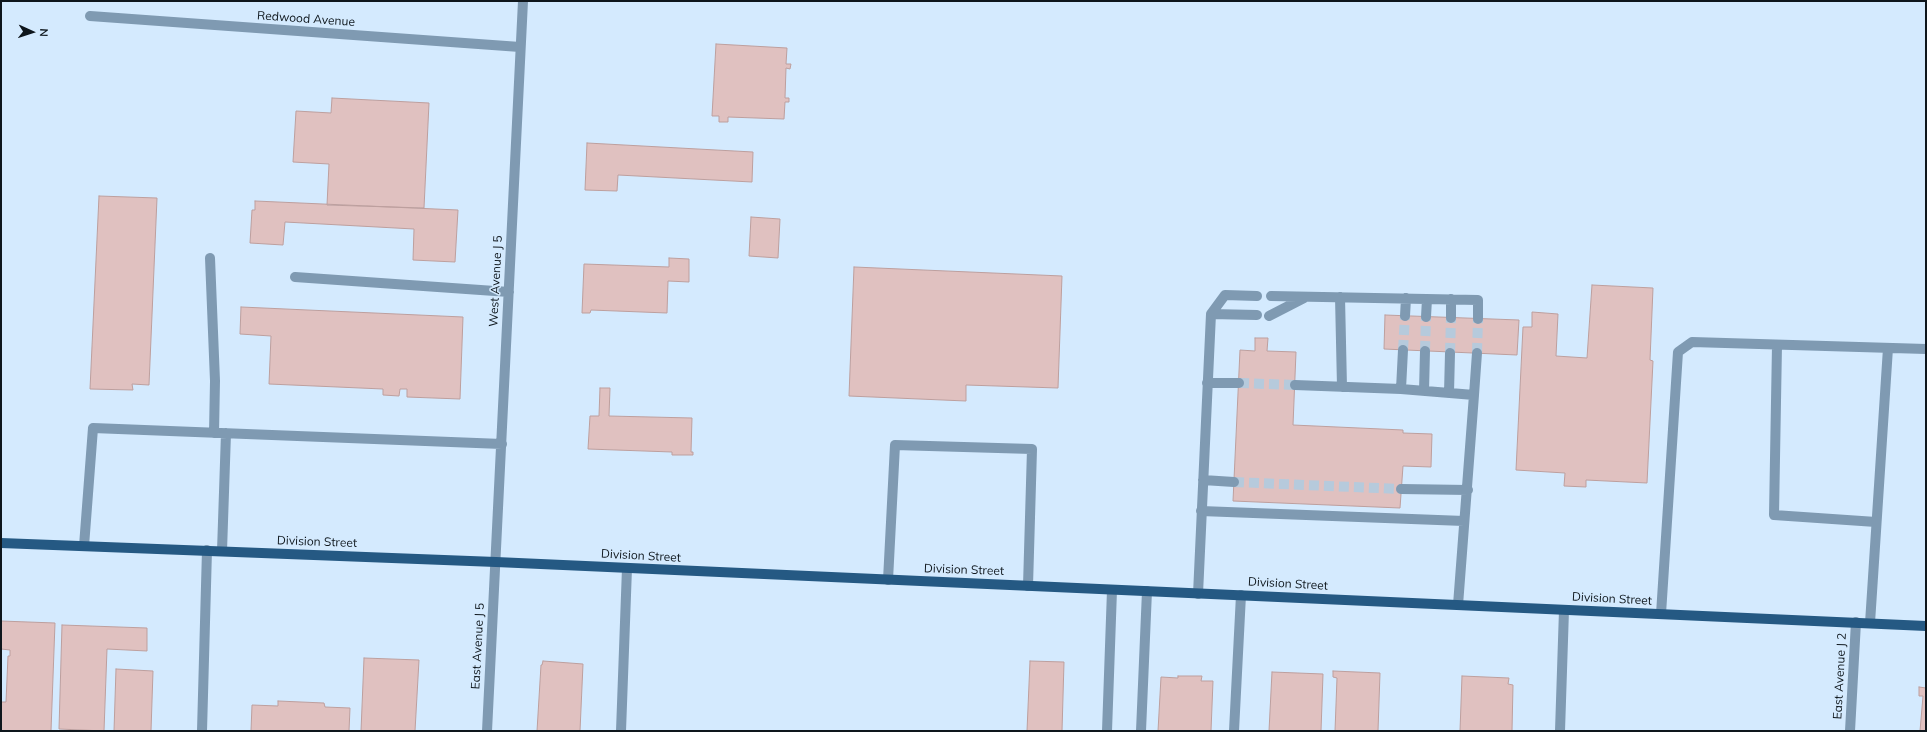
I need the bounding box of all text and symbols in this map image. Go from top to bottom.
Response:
street label: Redwood Avenue [257,8,355,30]
north arrow [12,12,52,52]
text: N [37,28,51,37]
street label: West Avenue J 5 [486,235,506,327]
street label: Division Street [277,533,357,551]
street label: Division Street [601,547,681,565]
street label: Division Street [924,561,1004,579]
street label: Division Street [1248,575,1328,593]
street label: Division Street [1572,590,1652,608]
street label: East Avenue J 5 [469,602,487,690]
street label: East Avenue J 2 [1831,632,1849,720]

